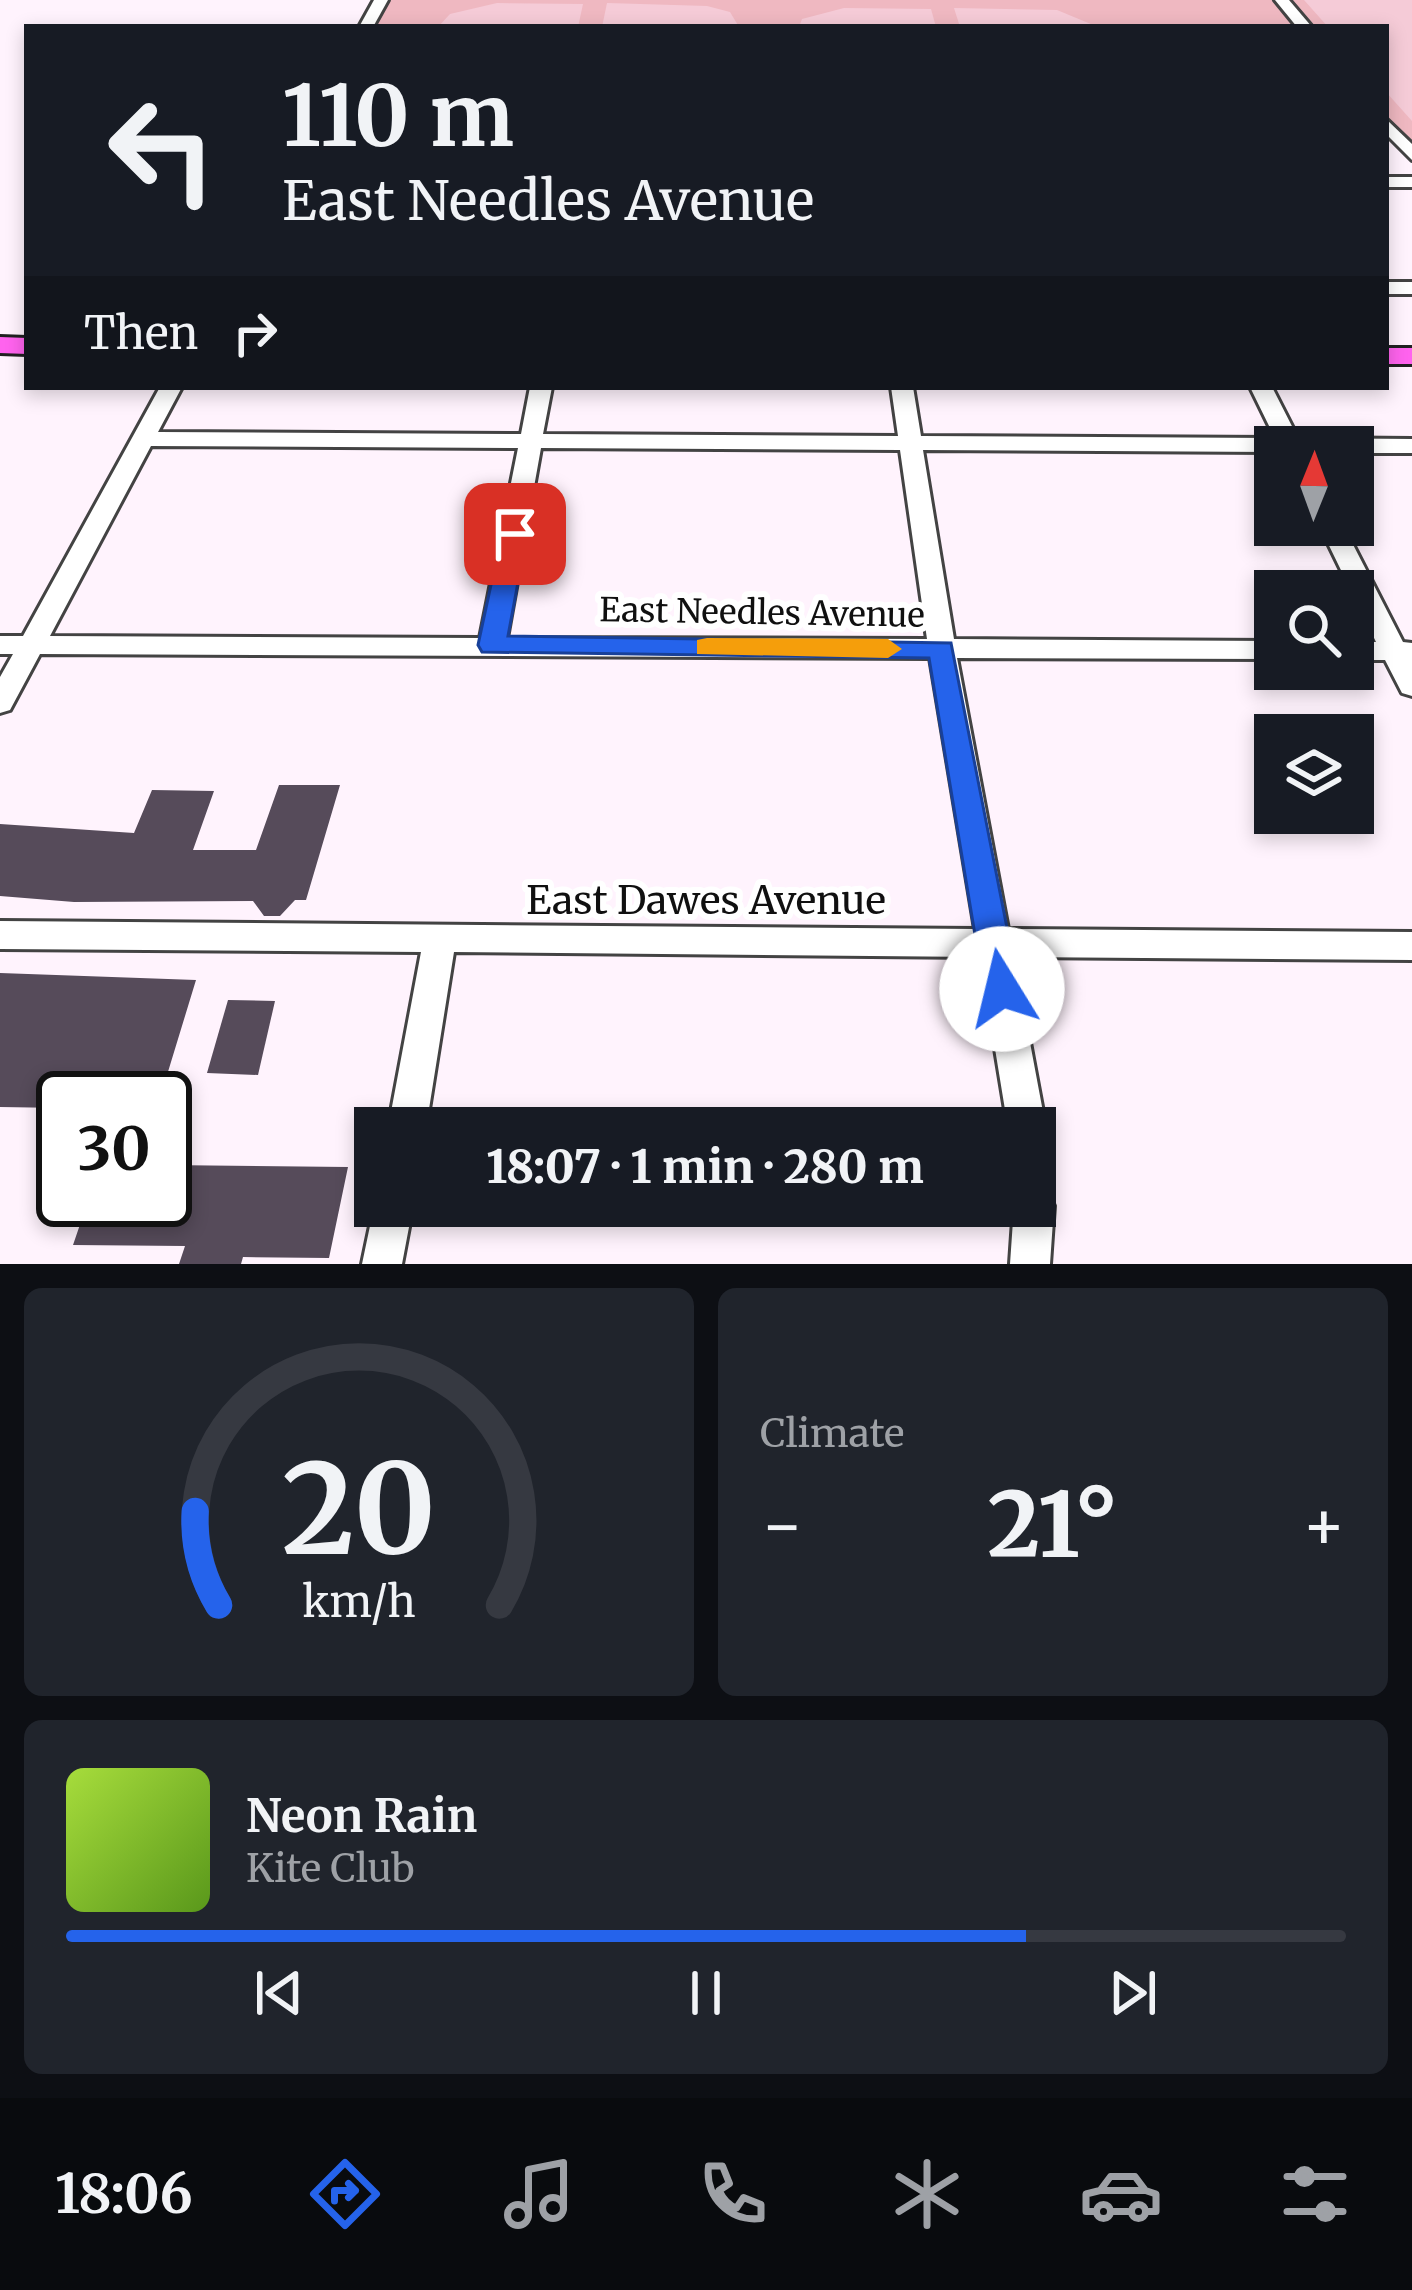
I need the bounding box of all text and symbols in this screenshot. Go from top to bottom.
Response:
text: 110 m [282,63,514,169]
icon: left [84,72,240,228]
text: East Needles Avenue [282,167,814,235]
icon: right [222,300,288,366]
text: Then [84,305,198,361]
north arrow [1254,426,1374,546]
map controls [1254,426,1374,834]
pin [464,483,566,585]
icon: arrive [482,501,548,567]
button: search [1254,570,1374,690]
street label: East Needles Avenue [599,589,925,636]
button: layers [1254,714,1374,834]
street label: East Dawes Avenue [526,876,886,925]
position arrow [939,926,1065,1052]
speed limit sign: 30 [36,1071,192,1227]
text: 18:07 · 1 min · 280 m [486,1139,924,1195]
text: Climate [760,1409,904,1458]
text: 20 [282,1431,436,1588]
text: 21° [987,1468,1119,1582]
text: − [760,1484,804,1567]
text: + [1302,1484,1346,1567]
text: km/h [302,1575,416,1629]
text: Neon Rain [246,1788,477,1844]
text: Kite Club [246,1844,415,1893]
icon: previous [246,1960,312,2026]
icon: pause [673,1960,739,2026]
icon: next [1100,1960,1166,2026]
icon: directions [303,2152,387,2236]
icon: music [497,2152,581,2236]
icon: phone [691,2152,775,2236]
icon: climate [885,2152,969,2236]
icon: car [1079,2152,1163,2236]
icon: filters [1273,2152,1357,2236]
text: 18:06 [55,2160,193,2228]

